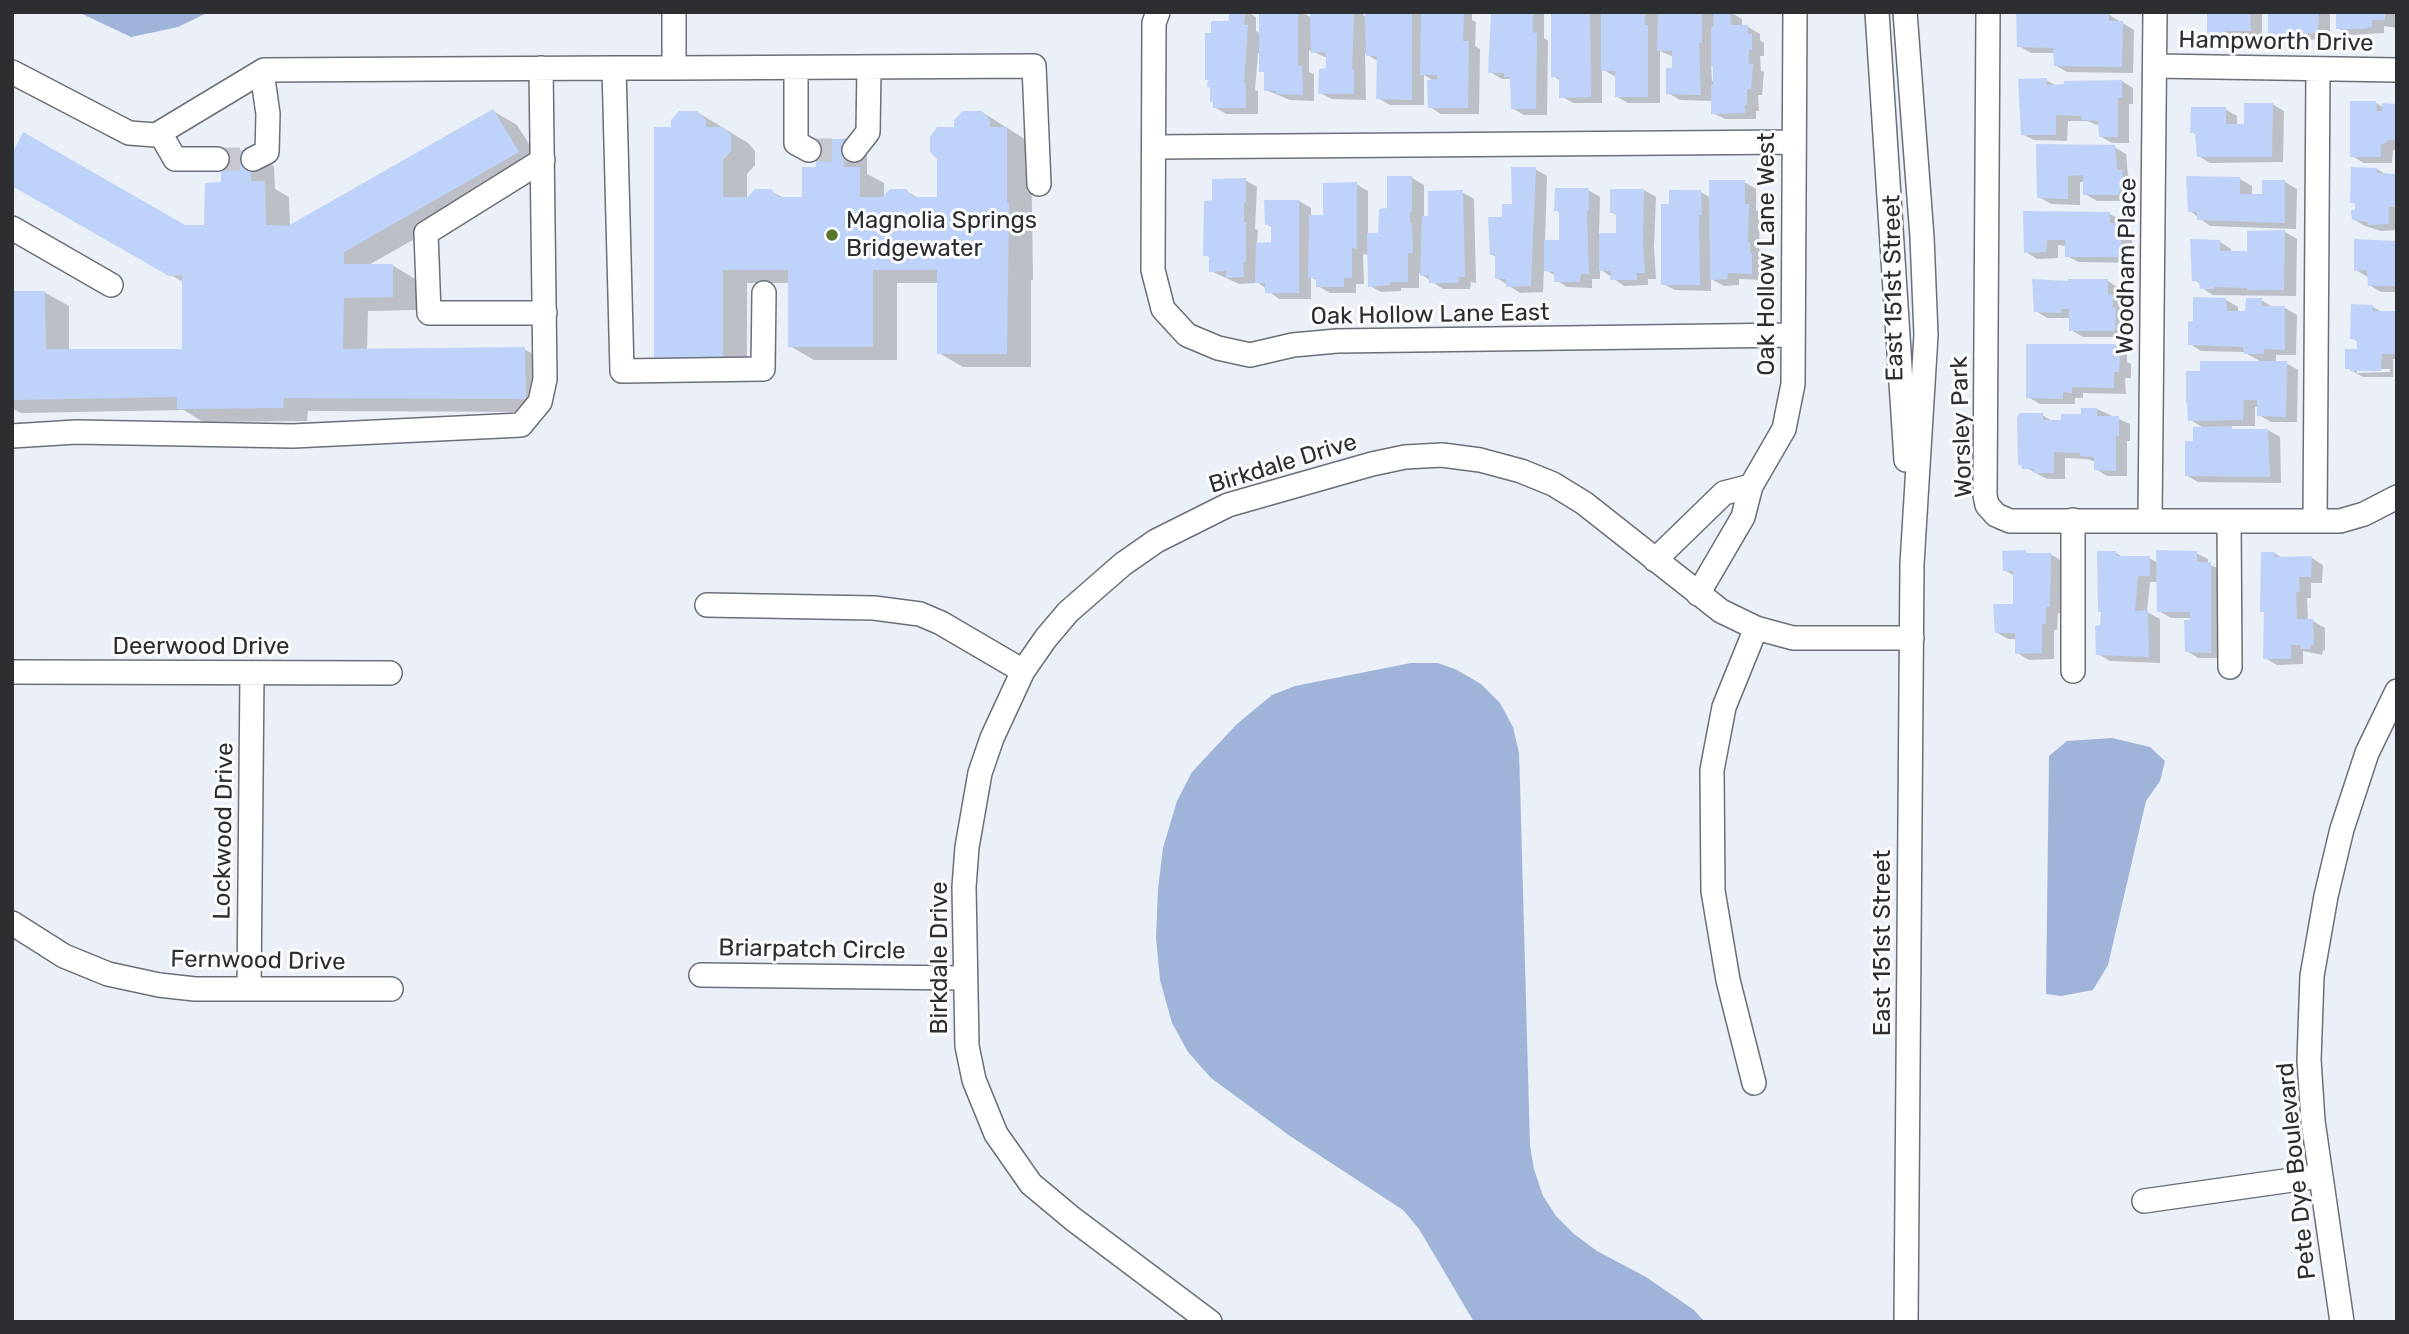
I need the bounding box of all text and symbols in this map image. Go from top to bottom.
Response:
street label: Hampworth Drive [2178,26,2374,58]
street label: Oak Hollow Lane West [1753,132,1781,376]
street label: Woodham Place [2111,177,2143,355]
street label: East 151st Street [1878,194,1910,382]
place label: Magnolia Springs Bridgewater [846,207,1037,263]
marker: Magnolia Springs Bridgewater [824,227,840,243]
street label: Oak Hollow Lane East [1310,299,1550,331]
street label: Worsley Park [1945,356,1979,498]
street label: Birkdale Drive [1206,428,1360,500]
street label: Deerwood Drive [113,633,289,661]
street label: Lockwood Drive [208,742,240,920]
street label: East 151st Street [1869,850,1897,1036]
street label: Birkdale Drive [926,881,954,1035]
street label: Briarpatch Circle [718,934,906,966]
street label: Fernwood Drive [170,945,346,977]
street label: Pete Dye Boulevard [2271,1061,2323,1281]

